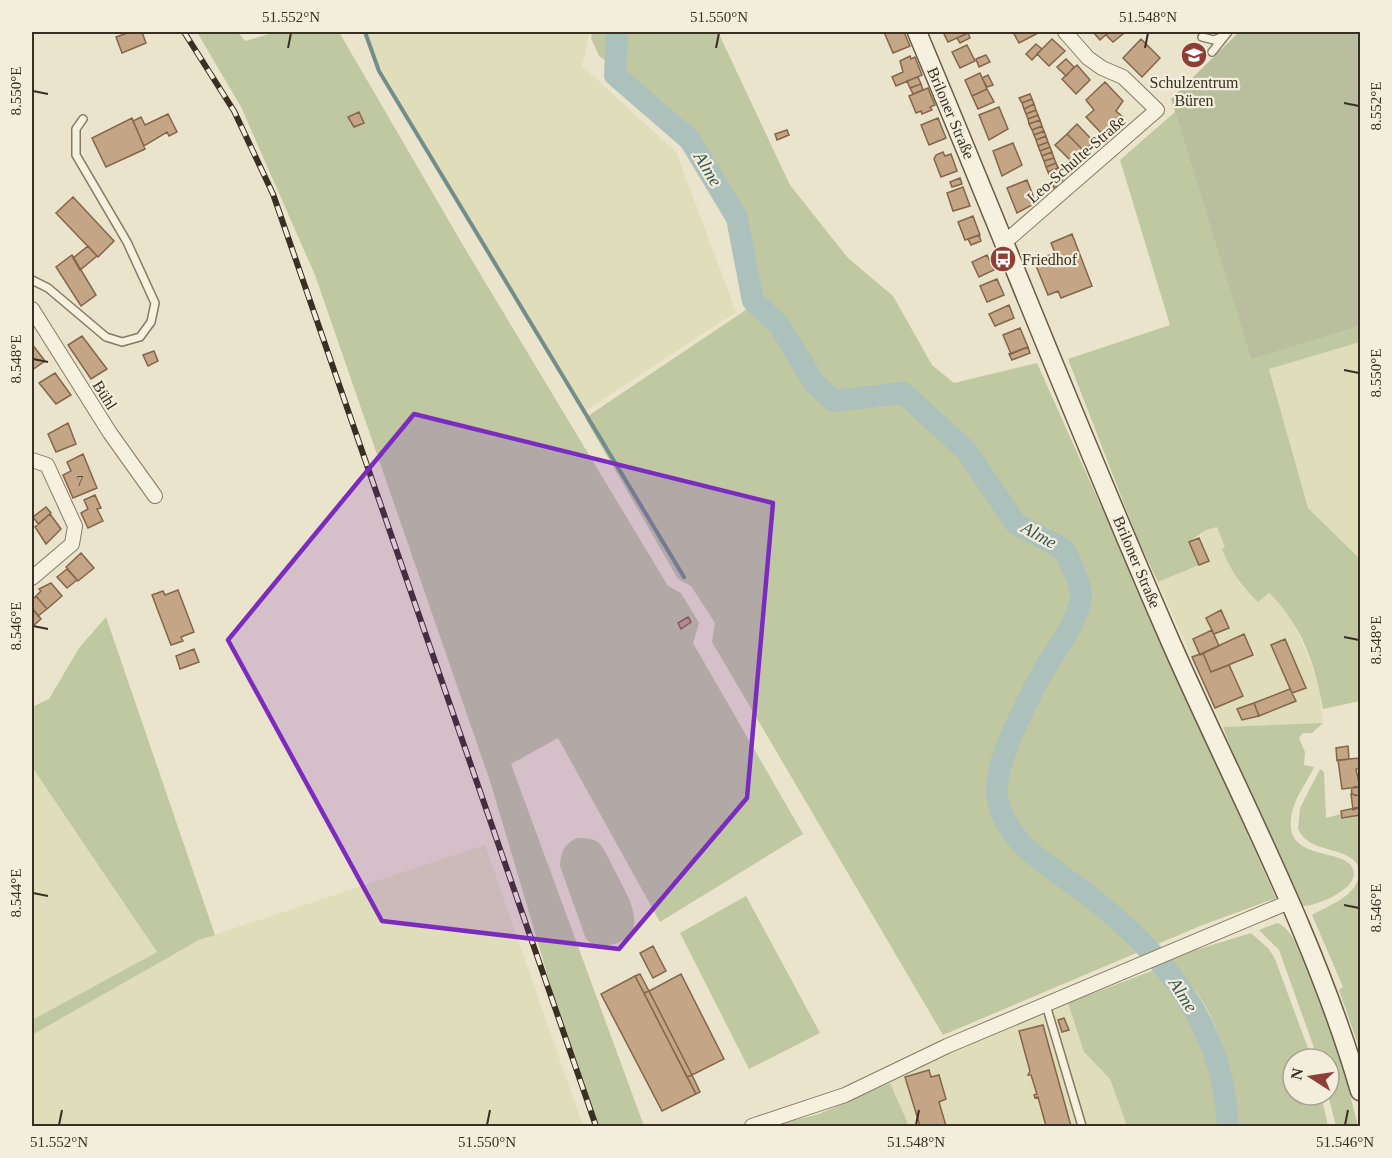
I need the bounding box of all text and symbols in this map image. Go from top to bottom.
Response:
text: 51.552°N [262,9,320,25]
text: 51.550°N [690,9,748,25]
text: 51.548°N [1119,9,1177,25]
school or university icon: Schulzentrum Büren [1179,40,1209,70]
street label: Briloner Straße [924,64,978,162]
text: 8.550°E [8,67,24,115]
place label: Schulzentrum Büren [1150,74,1239,109]
text: 8.552°E [1368,82,1384,130]
street label: Leo-Schulte-Straße [1023,112,1129,206]
water label: Alme [689,147,726,190]
bus stop icon: Friedhof [988,244,1018,274]
place label: Friedhof [1022,251,1078,268]
text: 8.548°E [8,335,24,383]
text: 8.550°E [1368,349,1384,397]
street label: Bühl [90,377,121,413]
house number: 7 [77,474,84,489]
street label: Briloner Straße [1110,513,1164,611]
water label: Alme [1017,517,1060,553]
text: 8.546°E [8,602,24,650]
text: 8.548°E [1368,616,1384,664]
text: 8.544°E [8,869,24,917]
text: 8.546°E [1368,884,1384,932]
water label: Alme [1164,973,1201,1016]
north arrow [1281,1047,1341,1107]
text: N [1287,1066,1306,1081]
text: 51.552°N [30,1134,88,1150]
text: 51.550°N [458,1134,516,1150]
text: 51.548°N [887,1134,945,1150]
text: 51.546°N [1316,1134,1374,1150]

